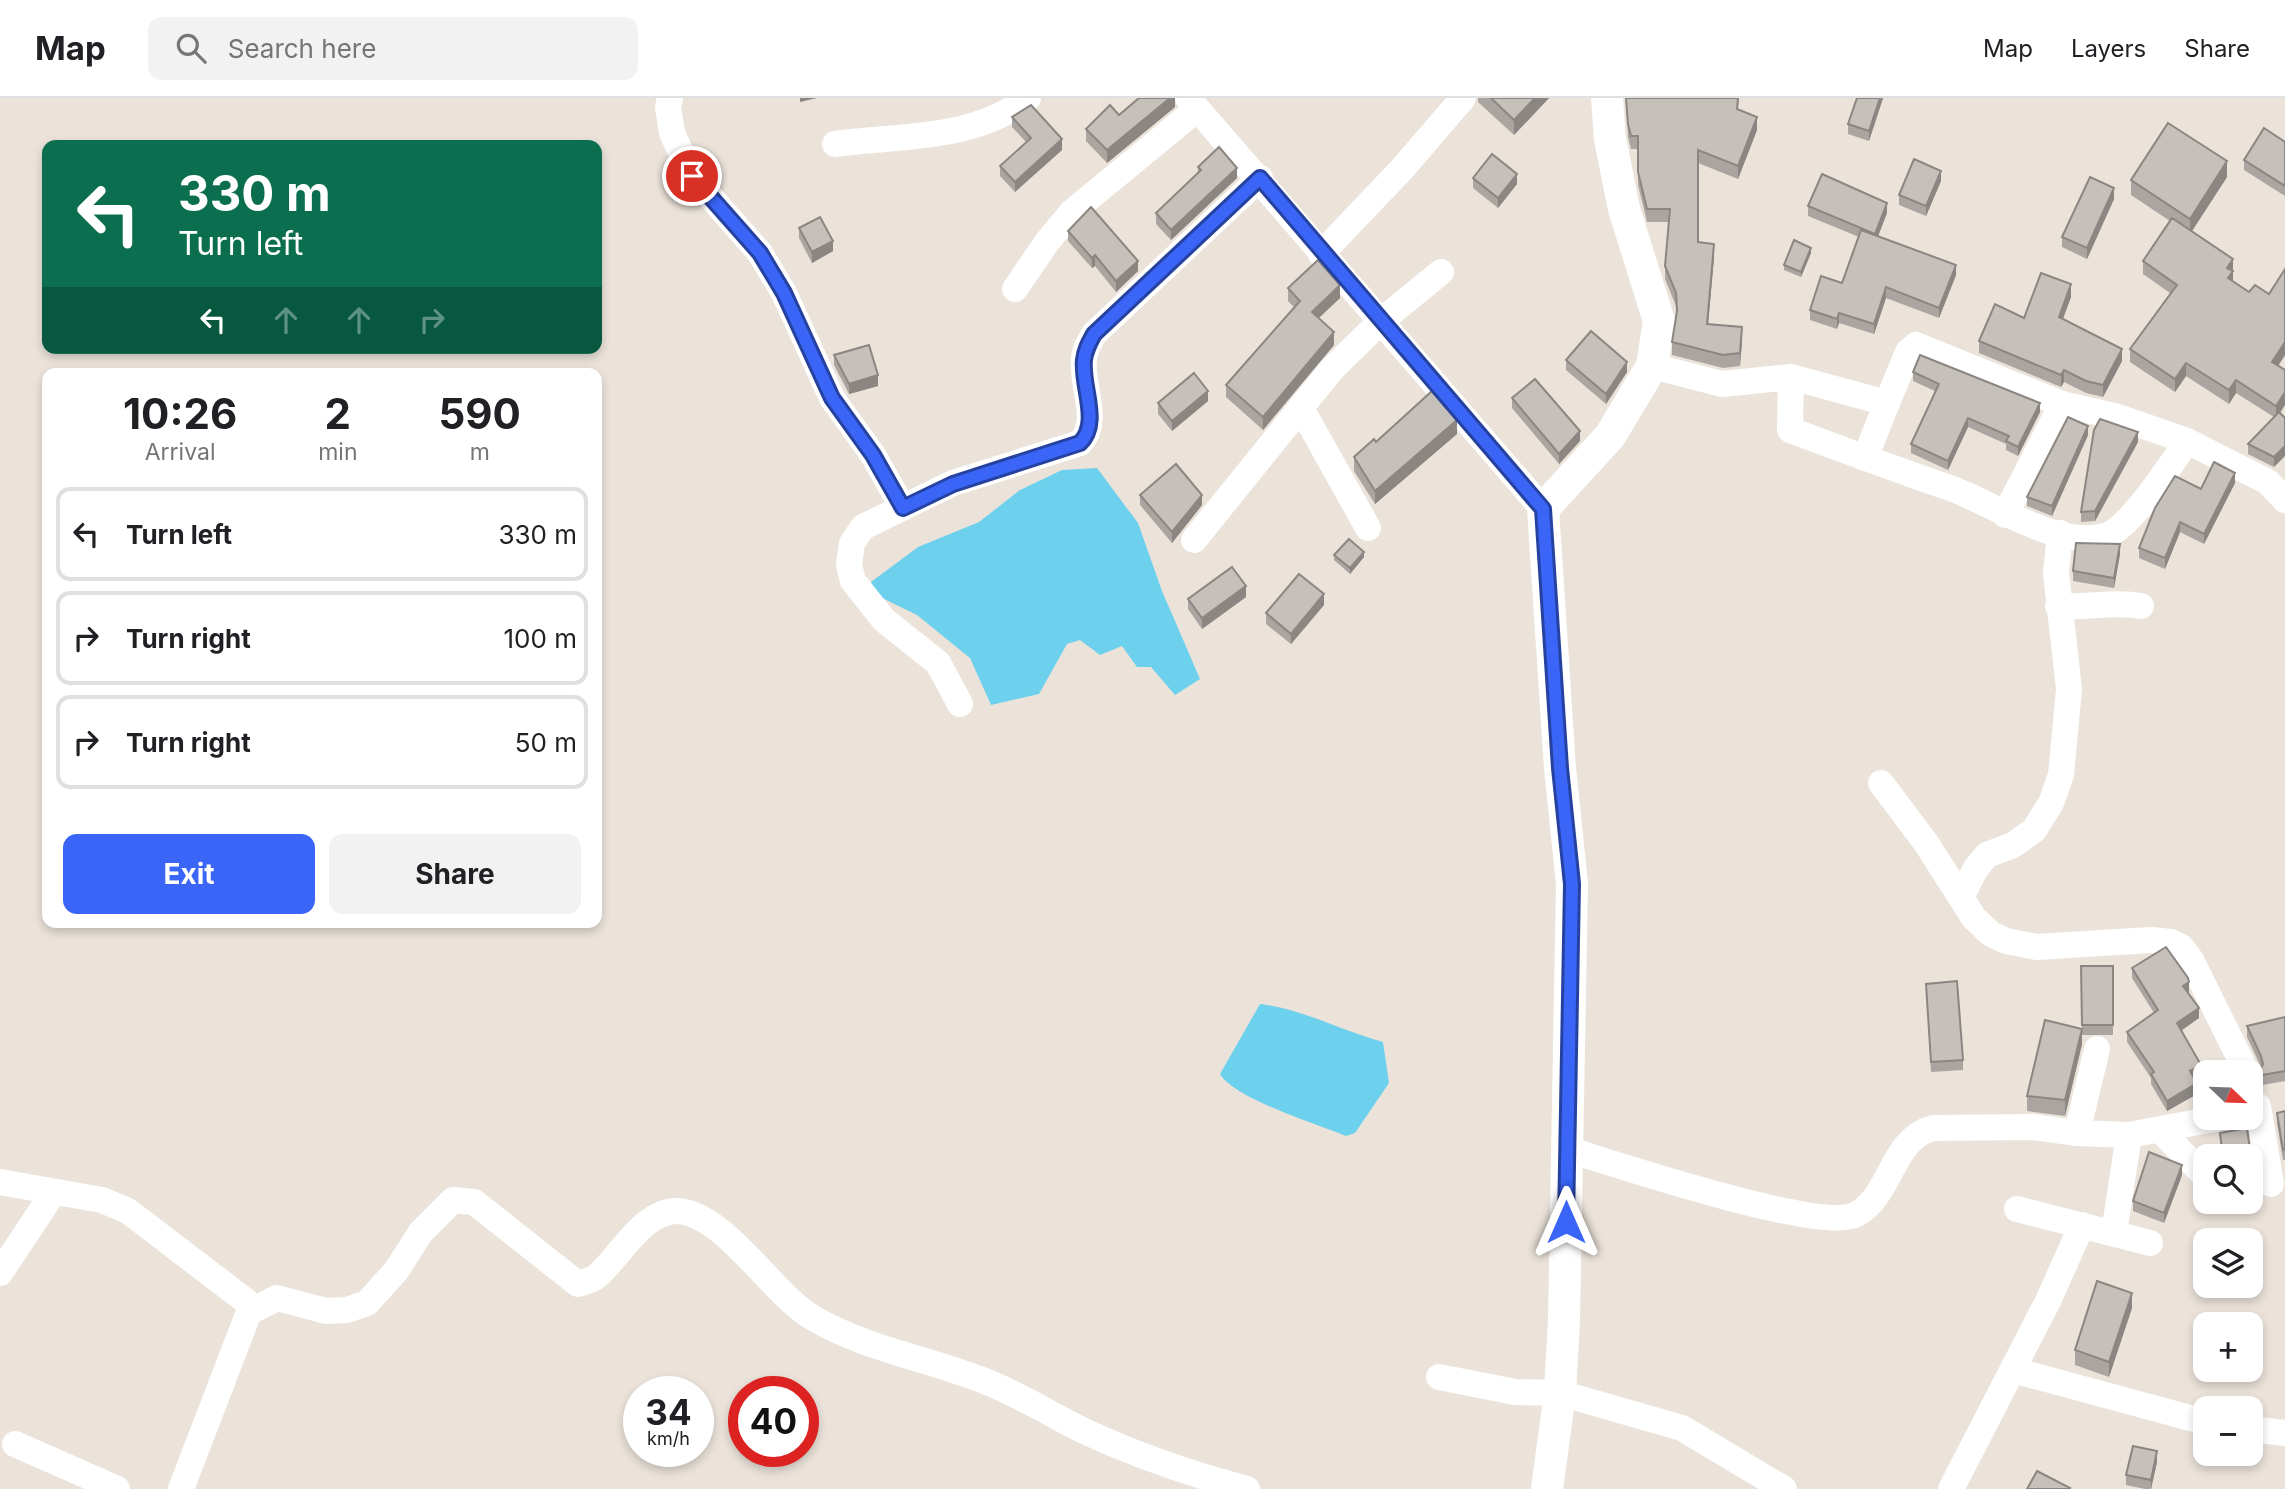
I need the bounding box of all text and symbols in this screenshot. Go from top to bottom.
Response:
search box [148,17,638,80]
text: Map [35,28,106,68]
icon: search [172,29,210,67]
text: Search here [228,33,376,64]
text: Map [1983,34,2033,63]
text: Layers [2071,34,2146,63]
text: Share [2184,34,2250,63]
pin [662,146,722,206]
icon: arrive [673,157,711,195]
text: 330 m [178,164,331,223]
icon: left [63,168,154,259]
text: Turn left [178,224,303,263]
icon: left [194,301,232,339]
icon: ahead [267,301,305,339]
icon: ahead [340,301,378,339]
icon: right [413,301,451,339]
text: 10:26 [123,388,237,439]
text: 2 [325,388,351,439]
text: 590 [439,388,521,439]
text: Arrival [145,438,215,466]
text: min [318,438,358,466]
text: m [470,438,490,466]
icon: left [67,515,105,553]
text: Turn left [126,519,232,550]
text: 330 m [498,519,577,550]
icon: right [67,619,105,657]
text: Turn right [126,623,251,654]
text: 100 m [504,623,577,654]
icon: right [67,723,105,761]
text: Turn right [126,727,251,758]
text: 50 m [515,727,577,758]
button: Exit [63,834,315,914]
button: Share [329,834,581,914]
north arrow [2193,1060,2263,1130]
map controls [2193,1060,2263,1466]
button: search [2193,1144,2263,1214]
position arrow [1529,1185,1603,1259]
button: layers [2193,1228,2263,1298]
button: + [2193,1312,2263,1382]
speed limit sign: 40 [728,1376,819,1467]
text: 34 [645,1391,692,1433]
button: − [2193,1396,2263,1466]
text: km/h [647,1428,690,1449]

